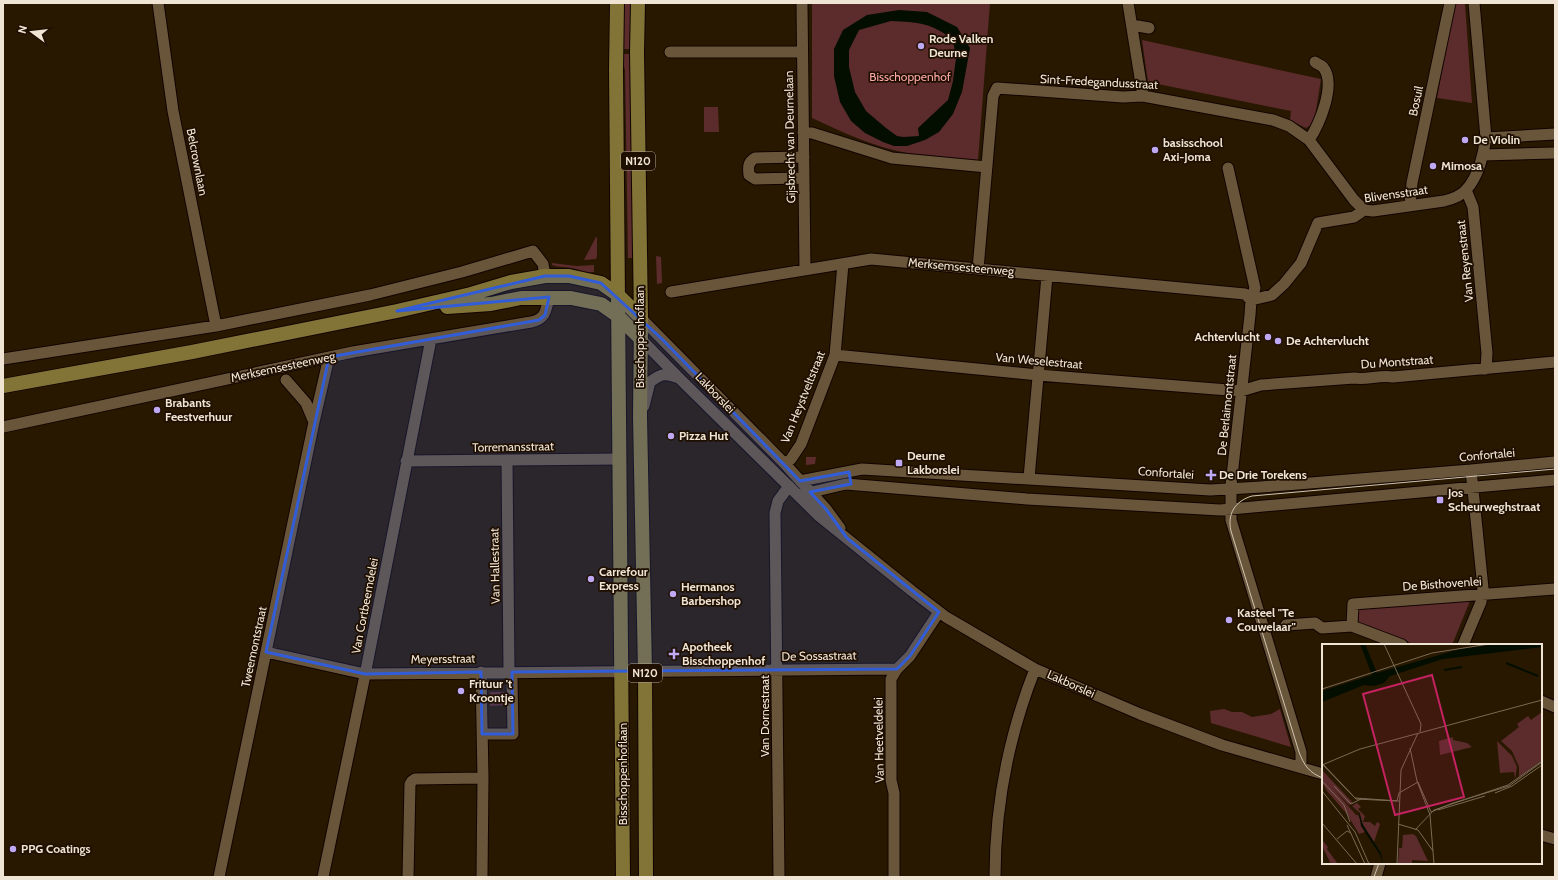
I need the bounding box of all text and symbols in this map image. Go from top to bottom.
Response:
north arrow [12,12,52,52]
text: N [15,24,30,35]
place label: Rode Valken Deurne [929,31,993,60]
marker: Rode Valken Deurne [916,41,926,51]
park label: Bisschoppenhof [869,69,951,84]
street label: Gijsbrecht van Deurnelaan [781,70,798,204]
street label: Sint-Fredegandusstraat [1040,71,1158,92]
street label: Bosuil [1405,84,1426,117]
street label: Belcrownlaan [184,127,211,197]
place label: De Violin [1473,132,1520,147]
place label: basisschool Axi-Joma [1163,135,1223,164]
marker: De Violin [1460,135,1470,145]
marker: basisschool Axi-Joma [1150,145,1160,155]
road number: N120 [621,152,655,170]
place label: Mimosa [1441,158,1482,173]
marker: Mimosa [1428,161,1438,171]
street label: Blivensstraat [1363,182,1429,205]
street label: Van Reyenstraat [1453,219,1476,303]
street label: Merksemsesteenweg [907,254,1016,279]
street label: Bisschoppenhoflaan [632,285,647,388]
place label: Achtervlucht [1195,329,1260,344]
marker: Achtervlucht [1263,332,1273,342]
place label: De Achtervlucht [1286,333,1369,348]
marker: De Achtervlucht [1273,336,1283,346]
street label: Merksemsesteenweg [229,348,337,385]
street label: Van Heystveltstraat [777,348,828,445]
street label: Van Weselestraat [995,349,1083,372]
street label: Du Montstraat [1360,351,1434,372]
street label: De Berlaimontstraat [1214,354,1239,456]
street label: Lakborslei [692,369,738,416]
place label: Brabants Feestverhuur [165,395,232,424]
marker: Brabants Feestverhuur [152,405,162,415]
place label: Pizza Hut [679,428,728,443]
marker: Pizza Hut [666,431,676,441]
street label: Torremansstraat [472,438,554,455]
street label: Confortalei [1458,445,1515,464]
place label: Deurne Lakborslei [907,448,960,477]
marker: Deurne Lakborslei [894,458,904,468]
street label: Confortalei [1138,463,1194,482]
place label: De Drie Torekens [1219,467,1307,482]
marker: De Drie Torekens [1206,470,1216,480]
place label: Jos Scheurweghstraat [1447,485,1540,514]
marker: Jos Scheurweghstraat [1435,495,1445,505]
street label: Van Hallestraat [486,528,503,604]
street label: Van Cortbeemdelei [348,557,381,655]
place label: Carrefour Express [599,564,648,593]
street label: De Bisthovenlei [1402,573,1482,594]
marker: Carrefour Express [586,574,596,584]
place label: Hermanos Barbershop [681,579,741,608]
marker: Hermanos Barbershop [668,589,678,599]
street label: Tweemontstraat [238,605,269,689]
place label: Kasteel "Te Couwelaar" [1237,605,1296,634]
marker: Kasteel "Te Couwelaar" [1224,615,1234,625]
place label: Apotheek Bisschoppenhof [682,639,765,668]
inset map [1322,644,1542,864]
street label: De Sossastraat [781,647,857,664]
marker: Apotheek Bisschoppenhof [669,649,679,659]
street label: Meyersstraat [411,650,475,667]
road number: N120 [628,664,662,682]
street label: Lakborslei [1045,666,1097,701]
street label: Van Dornestraat [757,675,772,757]
place label: Frituur 't Kroontje [469,676,514,705]
marker: Frituur 't Kroontje [456,686,466,696]
street label: Van Heetveldelei [870,697,887,783]
street label: Bisschoppenhoflaan [615,722,630,825]
place label: PPG Coatings [21,841,91,856]
marker: PPG Coatings [8,844,18,854]

